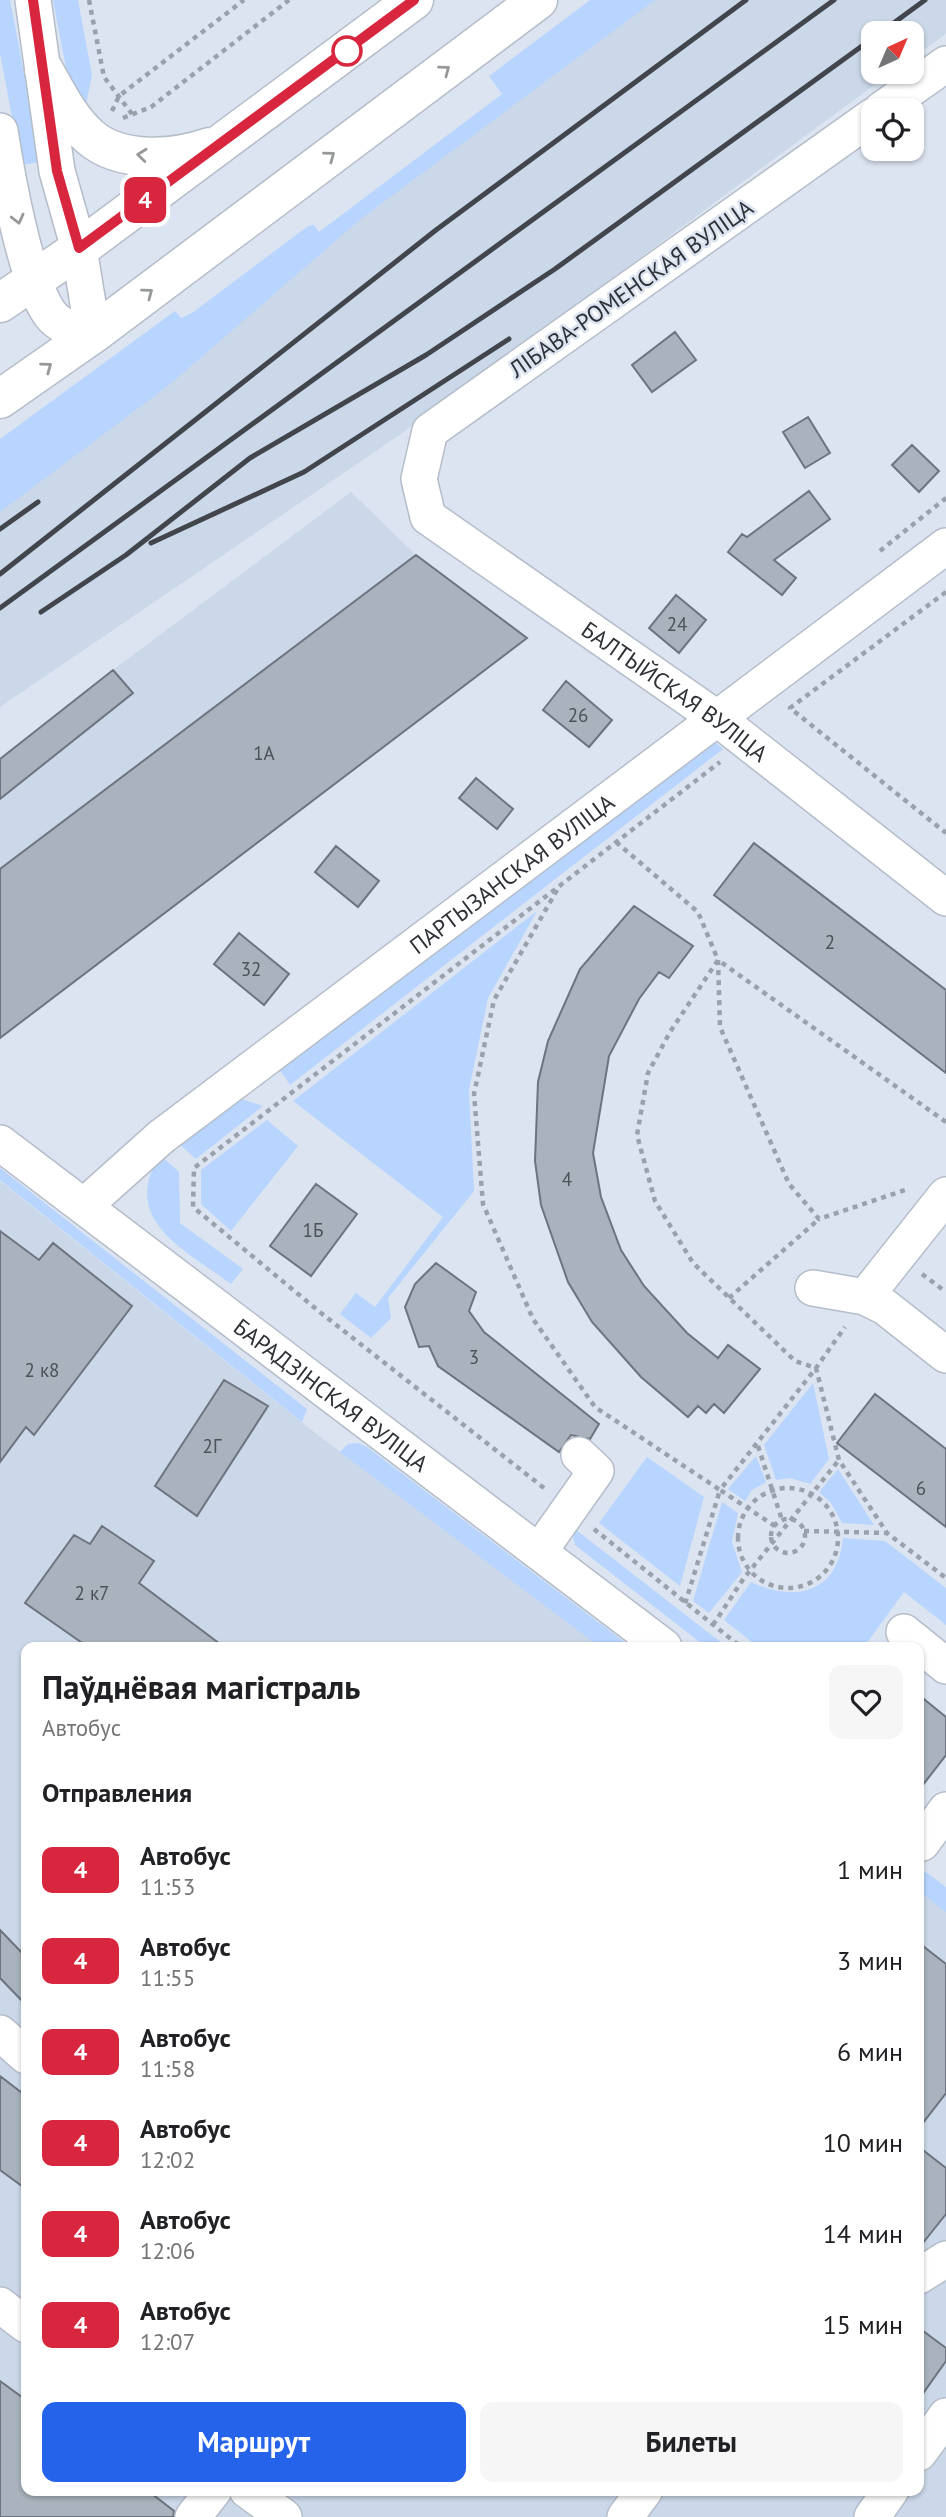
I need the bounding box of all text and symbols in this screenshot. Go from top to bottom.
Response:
north arrow [861,21,924,84]
map controls [861,21,924,161]
unlabelled marker [332,36,362,66]
one-way arrow [437,65,450,78]
button: locate [861,98,924,161]
one-way arrow [136,148,147,163]
one-way arrow [322,152,335,165]
line badge: 4 [122,177,168,223]
text: 4 [138,184,152,215]
street label: ЛІБАВА-РОМЕНСКАЯ ВУЛІЦА [503,192,759,384]
one-way arrow [10,213,24,225]
one-way arrow [140,288,153,301]
one-way arrow [39,363,52,375]
house number: 24 [667,612,687,636]
street label: БАЛТЫЙСКАЯ ВУЛІЦА [576,614,774,768]
house number: 26 [568,703,588,727]
house number: 1А [253,741,275,765]
street label: ПАРТЫЗАНСКАЯ ВУЛІЦА [403,787,620,960]
house number: 2 [825,930,835,954]
house number: 32 [241,957,261,981]
house number: 4 [562,1167,572,1191]
house number: 1Б [303,1218,323,1242]
street label: БАРАДЗІНСКАЯ ВУЛІЦА [228,1311,435,1478]
house number: 3 [469,1345,479,1369]
house number: 2 к8 [25,1358,59,1382]
house number: 2Г [203,1434,222,1458]
house number: 6 [916,1476,926,1500]
house number: 2 к7 [75,1581,109,1605]
text: Паўднёвая магістраль [42,1665,361,1708]
button: heart [829,1665,903,1739]
text: Автобус [42,1713,121,1742]
text: Отправления [42,1776,192,1809]
text: Автобус [140,1839,231,1872]
text: 1 мин [837,1853,903,1886]
text: 4 [74,1854,87,1885]
text: 11:53 [140,1872,195,1901]
text: Автобус [140,1930,231,1963]
text: 3 мин [837,1944,903,1977]
text: 4 [74,1945,87,1976]
text: 11:55 [140,1963,195,1992]
text: Автобус [140,2021,231,2054]
text: 6 мин [837,2035,903,2068]
text: 4 [74,2036,87,2067]
text: 11:58 [140,2054,195,2083]
text: Автобус [140,2112,231,2145]
text: 10 мин [823,2126,903,2159]
text: 4 [74,2127,87,2158]
text: 12:02 [140,2145,195,2174]
text: Автобус [140,2203,231,2236]
text: 14 мин [823,2217,903,2250]
text: 4 [74,2218,87,2249]
text: 12:06 [140,2236,195,2265]
text: Автобус [140,2294,231,2327]
text: 15 мин [823,2308,903,2341]
text: 4 [74,2309,87,2340]
text: 12:07 [140,2327,195,2356]
button: Маршрут [42,2402,466,2482]
button: Билеты [480,2402,903,2482]

